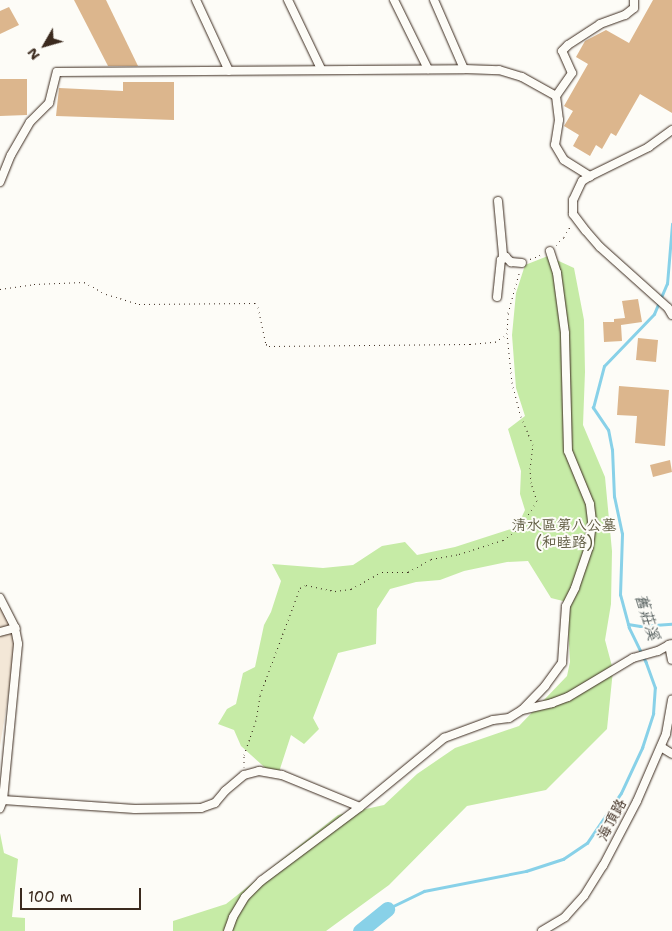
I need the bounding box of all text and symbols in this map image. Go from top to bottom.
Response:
north arrow [20,20,70,70]
text: N [23,44,44,64]
park label: 清水區第八公墓 (和睦路) [512,516,616,551]
water label: 舊莊溪 [631,591,663,643]
street label: 海頂路 [593,796,631,844]
scale bar [22,878,144,910]
text: 100 m [28,887,73,907]

